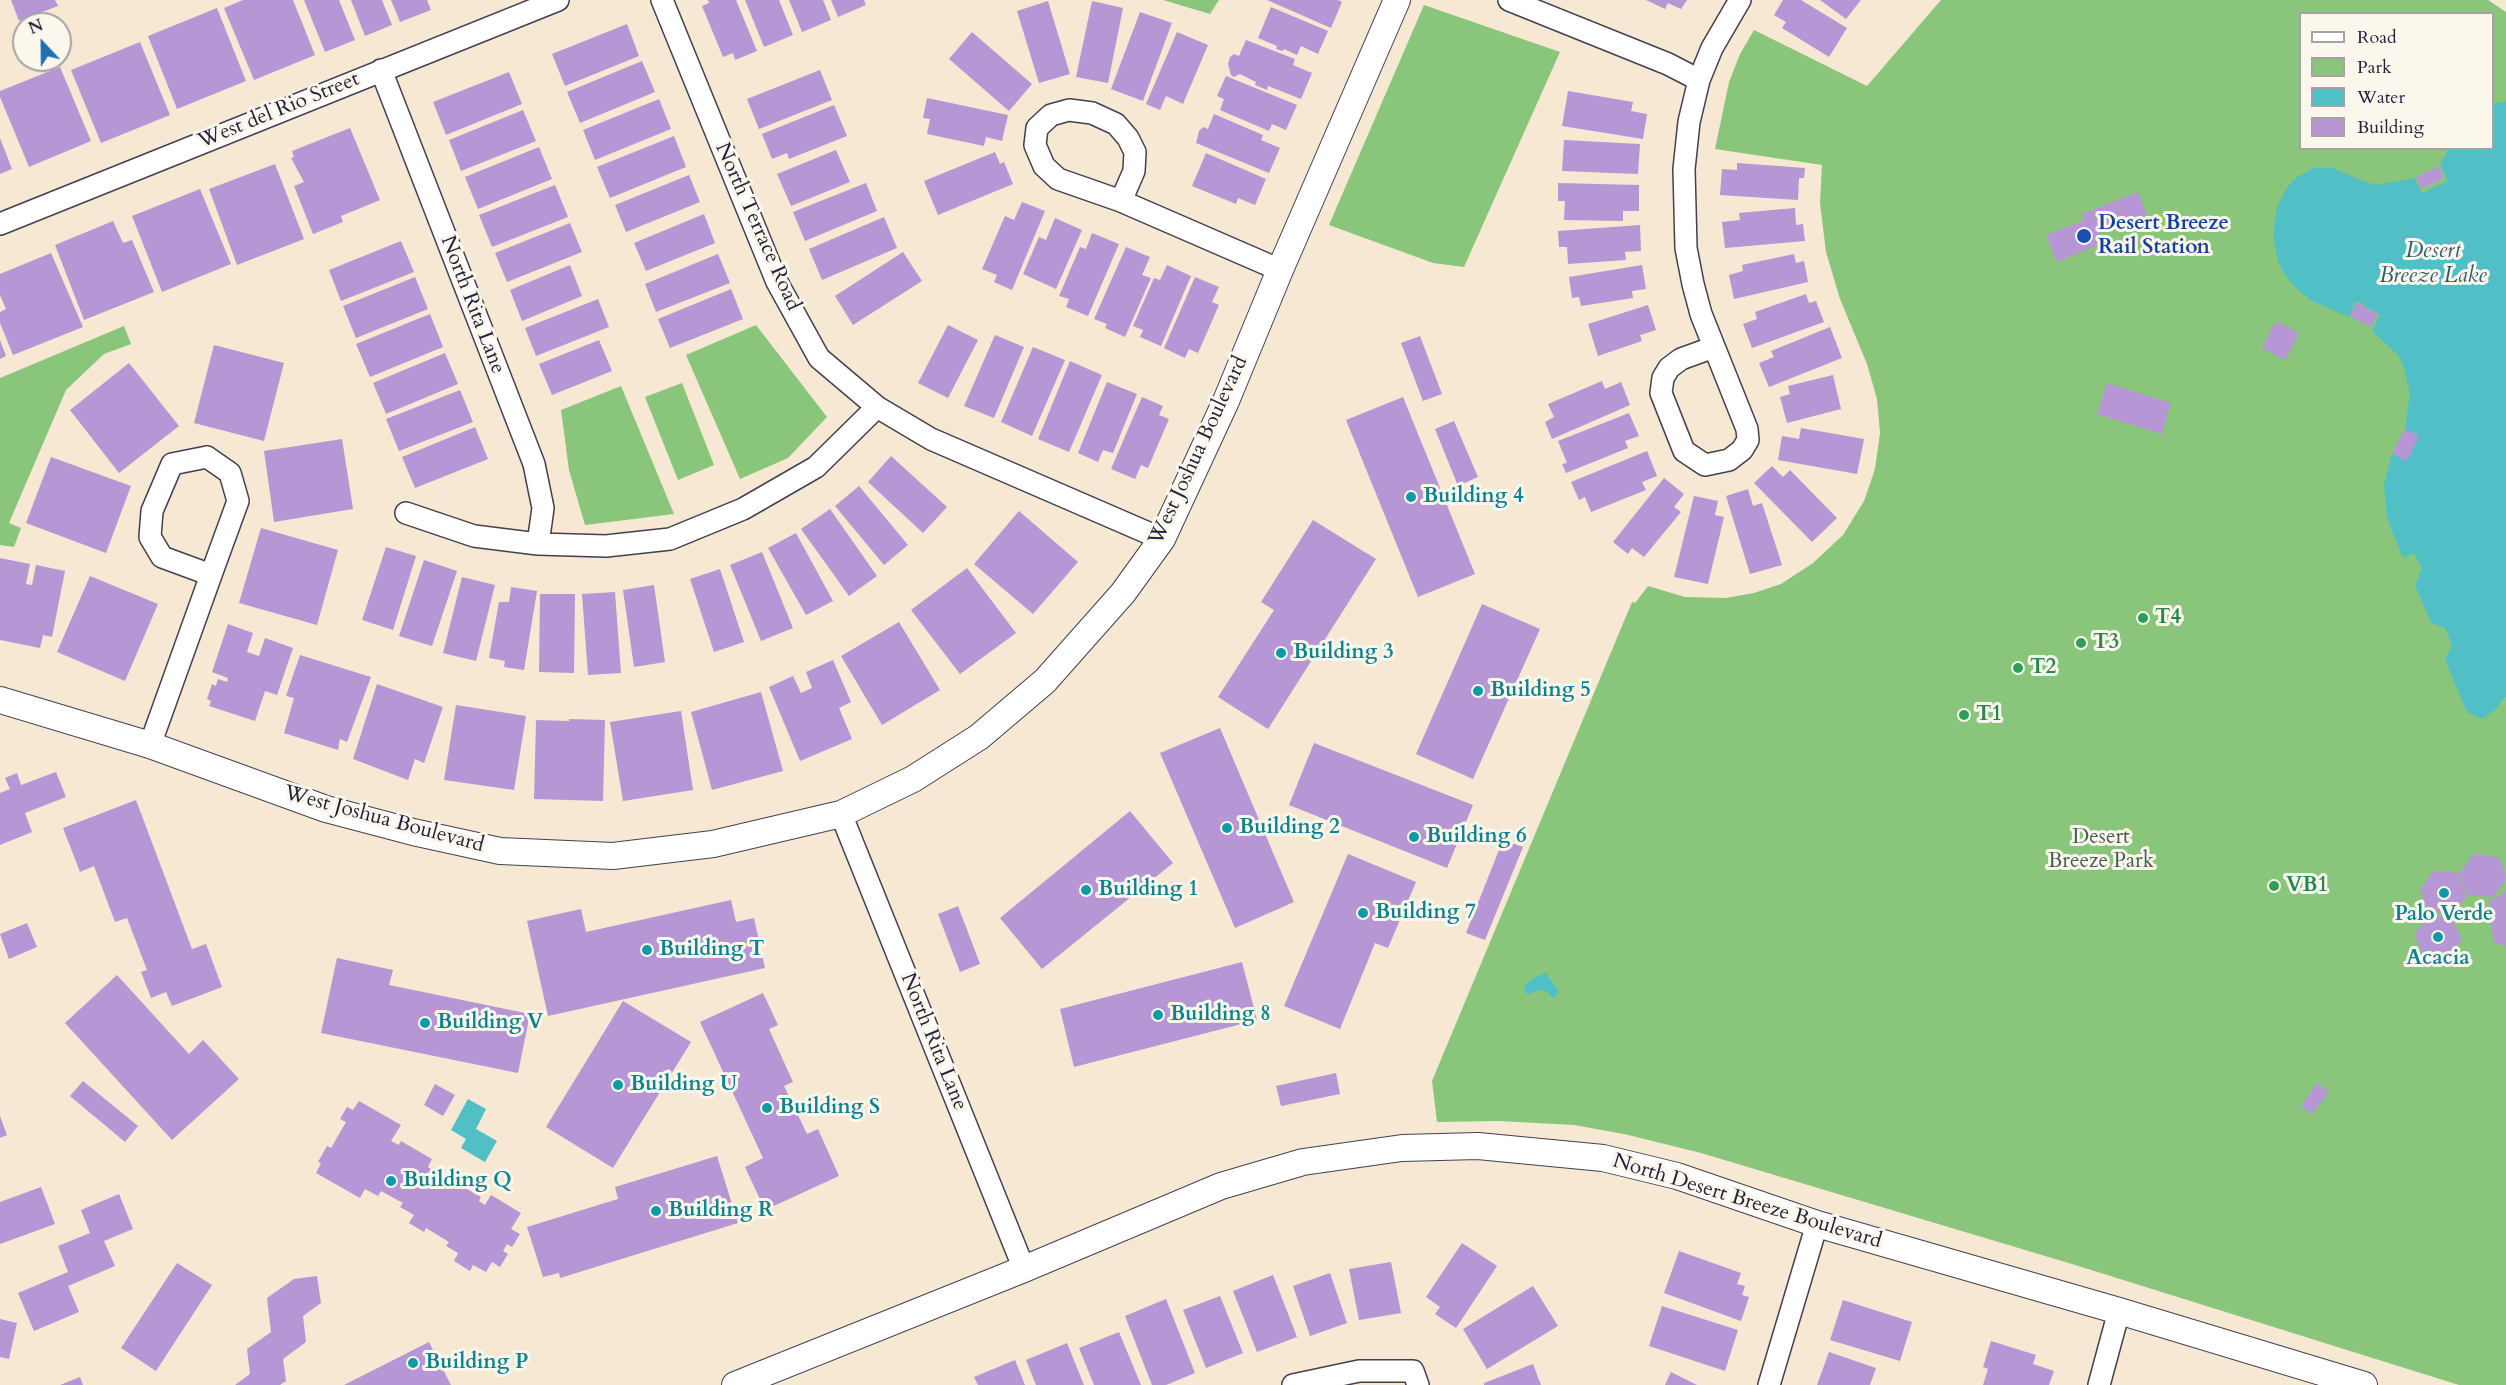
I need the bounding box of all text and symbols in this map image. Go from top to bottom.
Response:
north arrow [12,12,72,72]
legend [2299,12,2494,150]
text: N [25,14,47,40]
text: Road [2357,25,2397,50]
text: Park [2357,55,2392,80]
street label: West del Rio Street [195,67,363,155]
text: Water [2357,85,2405,110]
text: Building [2357,115,2424,140]
street label: North Terrace Road [709,139,805,315]
place label: Desert Breeze Rail Station [2098,211,2229,261]
marker: Desert Breeze Rail Station [2075,227,2093,245]
street label: North Rita Lane [434,232,510,378]
water label: Desert Breeze Lake [2379,239,2487,290]
street label: West Joshua Boulevard [1144,352,1254,550]
place label: Building 4 [1423,484,1524,510]
marker: Building 4 [1404,490,1418,504]
place label: T4 [2155,605,2181,631]
marker: T4 [2136,611,2150,625]
place label: T3 [2093,630,2119,656]
marker: T3 [2074,636,2088,650]
place label: Building 3 [1293,640,1394,666]
marker: Building 3 [1274,646,1288,660]
place label: T2 [2030,655,2056,681]
marker: T2 [2011,661,2025,675]
place label: Building 5 [1490,678,1591,704]
marker: Building 5 [1471,684,1485,698]
place label: T1 [1976,702,2002,728]
marker: T1 [1957,708,1971,722]
street label: West Joshua Boulevard [281,781,487,859]
place label: Building 2 [1239,815,1340,841]
marker: Building 2 [1220,821,1234,835]
place label: Building 6 [1426,824,1527,850]
park label: Desert Breeze Park [2048,825,2154,875]
marker: Building 6 [1407,830,1421,844]
place label: VB1 [2286,873,2328,899]
place label: Building 1 [1098,877,1199,903]
marker: VB1 [2267,879,2281,893]
marker: Building 1 [1079,883,1093,897]
marker: Palo Verde [2437,886,2451,900]
place label: Building 7 [1375,900,1476,926]
place label: Palo Verde [2395,902,2493,928]
marker: Building 7 [1356,906,1370,920]
marker: Acacia [2431,930,2445,944]
place label: Building T [659,937,764,963]
marker: Building T [640,943,654,957]
place label: Acacia [2406,946,2470,972]
street label: North Rita Lane [894,970,972,1114]
place label: Building 8 [1170,1002,1271,1028]
marker: Building 8 [1151,1008,1165,1022]
place label: Building V [437,1010,543,1036]
marker: Building V [418,1016,432,1030]
place label: Building U [630,1072,737,1098]
marker: Building U [611,1078,625,1092]
place label: Building S [779,1095,880,1121]
marker: Building S [760,1101,774,1115]
street label: North Desert Breeze Boulevard [1609,1149,1885,1255]
place label: Building Q [403,1168,512,1194]
marker: Building Q [384,1174,398,1188]
place label: Building R [668,1198,774,1224]
marker: Building R [649,1204,663,1218]
place label: Building P [425,1350,528,1376]
marker: Building P [406,1356,420,1370]

